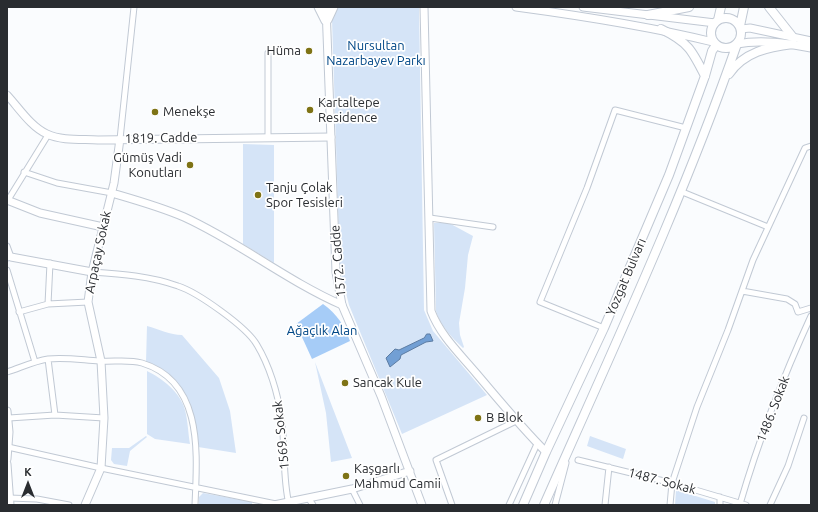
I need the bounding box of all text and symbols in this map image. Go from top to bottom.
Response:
park label: Nursultan Nazarbayev Parkı [326,38,426,69]
place label: Hüma [267,43,301,59]
marker: Hüma [304,46,314,56]
place label: Kartaltepe Residence [318,95,380,126]
place label: Menekşe [163,104,215,120]
marker: Kartaltepe Residence [305,105,315,115]
marker: Menekşe [150,107,160,117]
street label: 1819. Cadde [125,130,197,146]
place label: Gümüş Vadi Konutları [113,150,182,181]
marker: Gümüş Vadi Konutları [185,160,195,170]
place label: Tanju Çolak Spor Tesisleri [266,180,343,211]
marker: Tanju Çolak Spor Tesisleri [253,190,263,200]
street label: Arpaçay Sokak [82,209,114,295]
street label: 1572. Cadde [327,224,349,298]
street label: Yozgat Bulvarı [603,236,649,318]
park label: Ağaçlık Alan [287,323,357,339]
street label: 1486. Sokak [753,374,793,444]
place label: Sancak Kule [353,375,422,391]
marker: Sancak Kule [340,378,350,388]
street label: 1569. Sokak [270,400,292,470]
place label: B Blok [486,410,523,426]
marker: B Blok [473,413,483,423]
place label: Kaşgarlı Mahmud Camii [354,461,441,492]
north arrow [8,464,48,504]
street label: 1487. Sokak [626,464,698,498]
text: K [24,466,32,478]
marker: Kaşgarlı Mahmud Camii [341,471,351,481]

